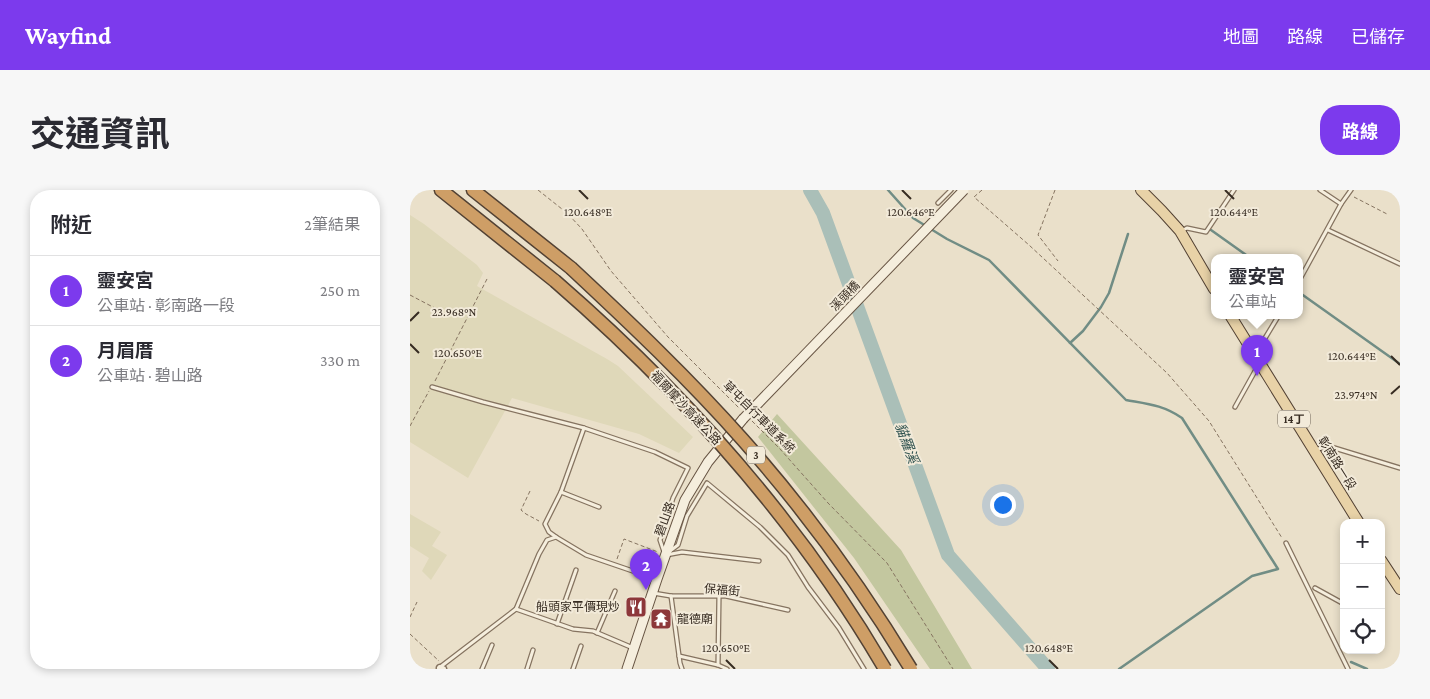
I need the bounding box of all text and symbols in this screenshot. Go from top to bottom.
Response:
text: Wayfind [25,22,111,49]
text: 地圖 [1223,27,1259,47]
text: 路線 [1287,27,1323,47]
text: 已儲存 [1351,27,1405,47]
button: 路線 [1320,105,1400,155]
text: 交通資訊 [30,115,170,154]
text: 120.648°E [564,205,613,219]
text: 120.646°E [887,205,935,219]
text: 120.644°E [1210,205,1258,219]
text: 附近 [50,213,92,237]
text: 2筆結果 [304,216,360,233]
popup [1211,254,1303,319]
text: 靈安宮 [1228,266,1286,287]
text: 靈安宮 [97,270,154,291]
street label: 溪頭橋 [827,278,863,314]
text: 1 [63,282,69,299]
text: 250 m [320,282,360,299]
text: 公車站 [1228,293,1277,310]
text: 公車站 · 彰南路一段 [97,297,235,314]
text: 23.968°N [432,305,476,319]
pin: 1 [1241,335,1273,376]
text: 月眉厝 [97,340,154,361]
text: 120.650°E [434,346,482,360]
text: 120.644°E [1328,349,1376,363]
text: 2 [62,352,70,369]
text: 330 m [320,352,360,369]
text: 公車站 · 碧山路 [97,367,203,384]
street label: 福爾摩沙高速公路 [648,368,724,448]
street label: 草屯自行車道系統 [720,378,798,456]
text: 23.974°N [1334,388,1378,402]
road number: 14丁 [1278,410,1310,428]
water label: 貓羅溪 [892,421,922,467]
street label: 彰南路一段 [1315,434,1359,492]
road number: 3 [747,446,765,464]
your location [990,492,1016,518]
street label: 碧山路 [652,500,678,538]
map controls [1340,519,1385,654]
button: + [1340,519,1385,564]
pin: 2 [630,549,662,590]
button: − [1340,564,1385,609]
street label: 保福街 [703,581,741,599]
restaurant icon: 船頭家平價現炒 [624,595,648,619]
place label: 船頭家平價現炒 [536,600,620,614]
temple icon: 龍德廟 [649,607,673,631]
button: locate [1340,609,1385,654]
place label: 龍德廟 [677,612,713,626]
text: 120.650°E [702,641,750,655]
text: 120.648°E [1025,641,1074,655]

